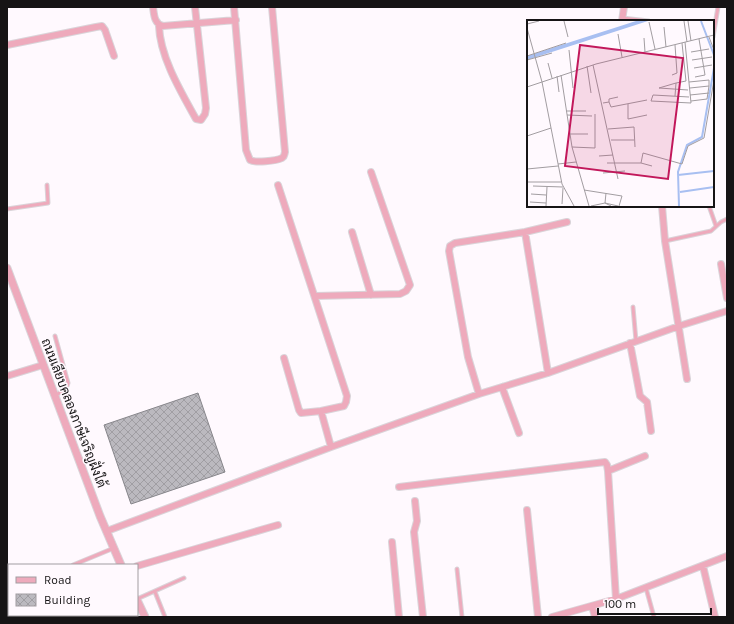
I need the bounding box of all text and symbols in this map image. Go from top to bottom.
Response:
inset map [527,20,714,207]
street label: ถนนเลียบคลองภาษีเจริญฝั่งใต้ [38,335,114,491]
legend [8,564,138,616]
text: Road [44,573,72,587]
scale bar [598,590,711,616]
text: Building [44,593,91,607]
text: 100 m [604,597,636,611]

